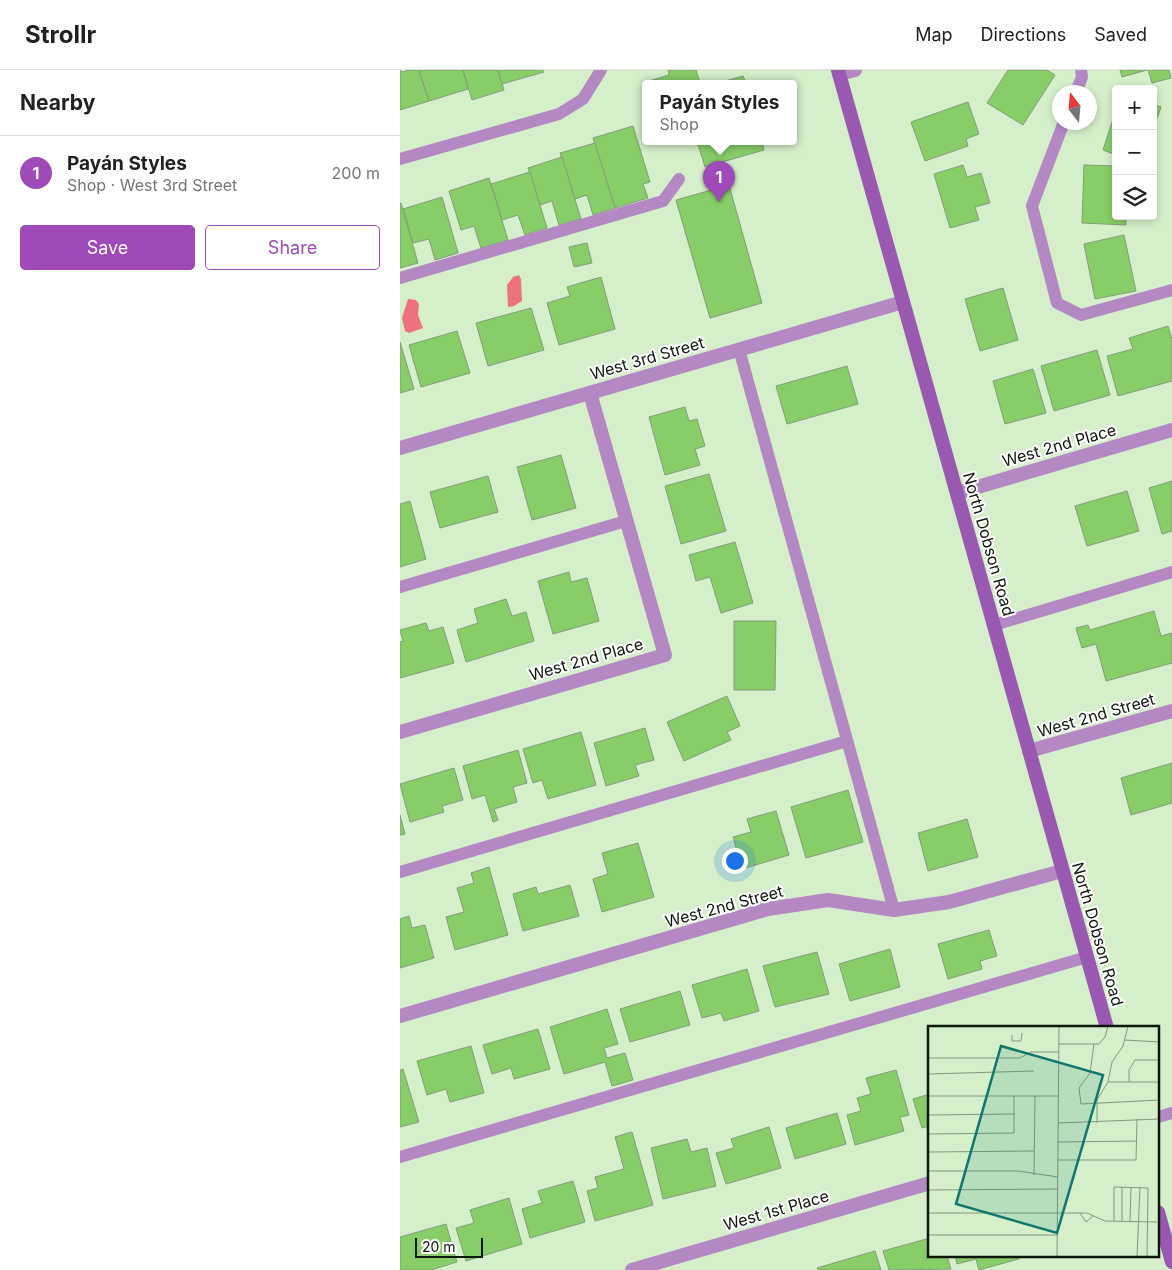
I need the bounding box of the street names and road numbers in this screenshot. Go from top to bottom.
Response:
street label: West 3rd Street [588,332,706,384]
street label: West 2nd Place [1000,419,1118,471]
street label: North Dobson Road [959,470,1019,618]
street label: West 2nd Place [527,633,645,685]
street label: West 2nd Street [1035,689,1157,741]
street label: North Dobson Road [1068,860,1128,1008]
street label: West 2nd Street [663,881,785,931]
street label: West 1st Place [721,1185,831,1235]

